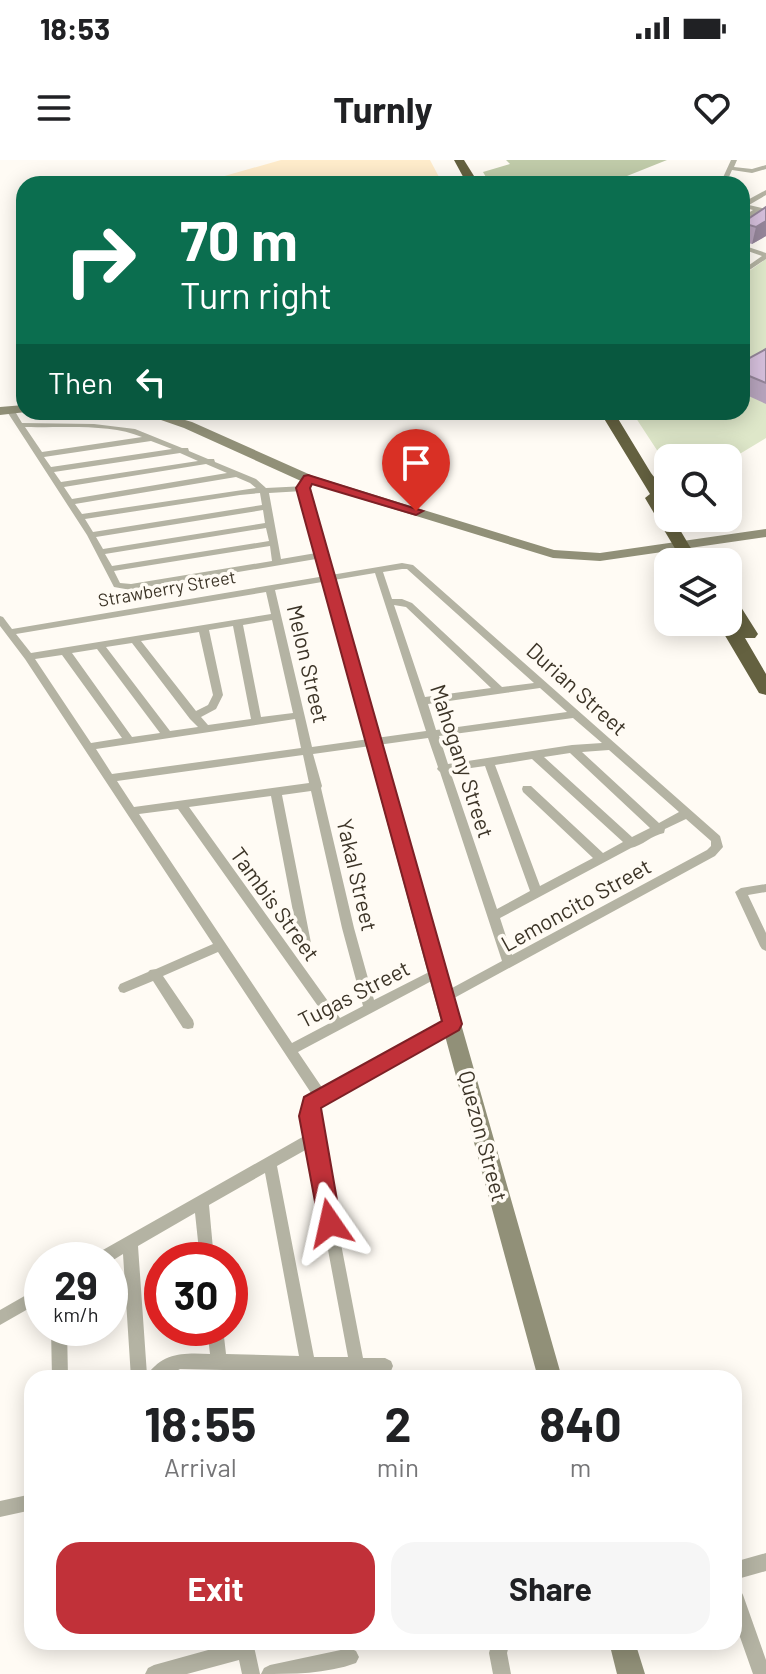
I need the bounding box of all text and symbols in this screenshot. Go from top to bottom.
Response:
text: 18:53 [40,10,110,46]
icon: menu [32,86,76,130]
icon: heart [690,86,734,130]
text: Turnly [333,87,433,130]
text: 70 m [180,205,298,272]
icon: right [48,208,152,312]
text: Turn right [180,273,332,316]
icon: left [129,360,173,404]
text: Then [48,364,113,400]
pin [382,429,450,511]
icon: arrive [394,441,438,485]
map controls [654,444,742,636]
button: search [654,444,742,532]
button: layers [654,548,742,636]
street label: Strawberry Street [96,565,237,611]
street label: Melon Street [283,602,335,726]
street label: Durian Street [522,636,633,740]
street label: Mahogany Street [426,681,500,841]
street label: Yakal Street [332,816,383,933]
street label: Tambis Street [226,841,326,965]
street label: Lemoncito Street [496,852,655,956]
street label: Tugas Street [294,954,414,1032]
street label: Quezon Street [454,1068,514,1204]
position arrow [288,1181,372,1265]
speed limit sign: 30 [144,1242,248,1346]
text: 29 [54,1260,98,1308]
text: km/h [53,1302,99,1326]
text: 18:55 [144,1394,257,1452]
text: 2 [384,1394,411,1452]
text: 840 [539,1394,622,1452]
text: Arrival [164,1451,237,1482]
text: min [377,1451,419,1482]
text: m [570,1451,591,1482]
button: Exit [56,1542,375,1634]
button: Share [391,1542,710,1634]

